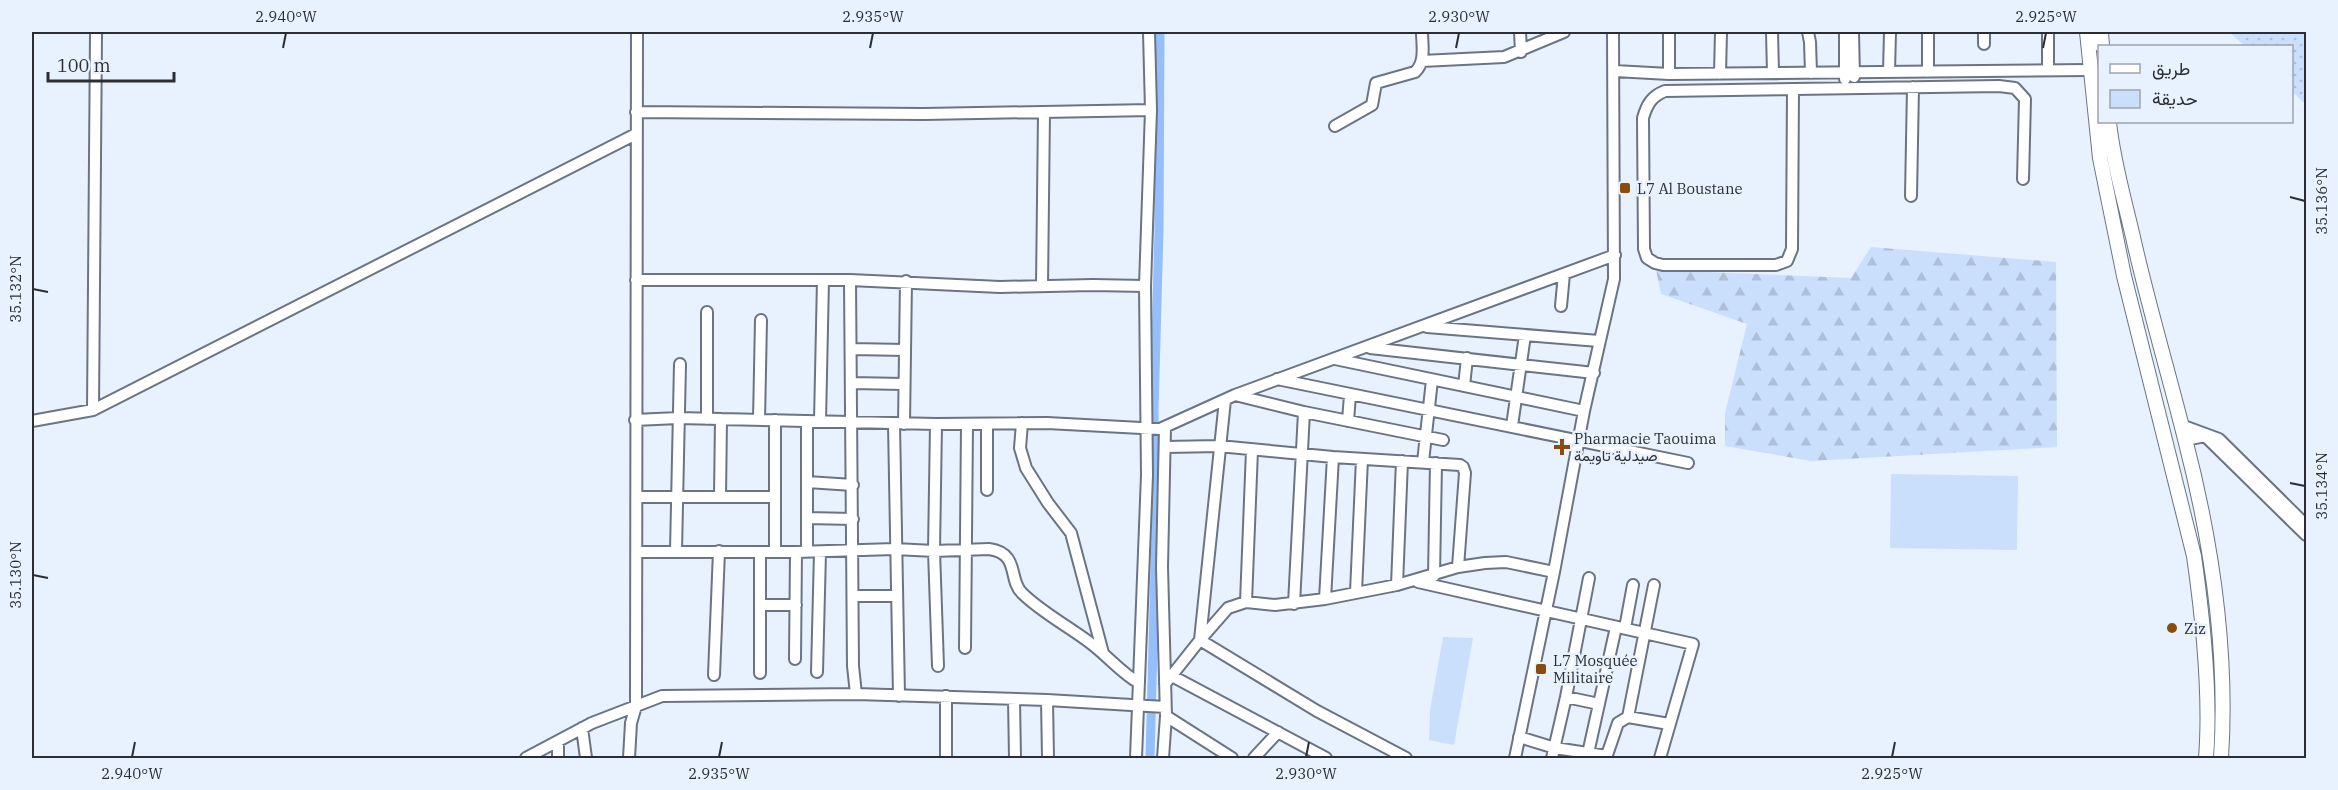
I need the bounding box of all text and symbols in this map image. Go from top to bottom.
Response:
text: 2.940°W [255,7,317,26]
text: 2.935°W [842,7,904,26]
text: 2.930°W [1428,7,1490,26]
text: 2.925°W [2015,7,2077,26]
scale bar [48,45,174,83]
legend [2098,45,2293,123]
text: 100 m [57,54,111,77]
text: طريق [2152,57,2190,80]
text: حديقة [2152,87,2198,110]
text: 35.136°N [2312,167,2331,235]
place label: L7 Al Boustane [1637,179,1743,198]
marker: L7 Al Boustane [1618,181,1632,195]
text: 35.132°N [6,255,25,323]
place label: Pharmacie Taouima صيدلية تاويمة [1574,429,1716,465]
marker: Pharmacie Taouima صيدلية تاويمة [1555,440,1569,454]
text: 35.134°N [2312,452,2331,520]
text: 35.130°N [6,541,25,609]
place label: Ziz [2184,619,2206,638]
marker: Ziz [2165,621,2179,635]
place label: L7 Mosquée Militaire [1553,651,1638,687]
marker: L7 Mosquée Militaire [1534,662,1548,676]
text: 2.940°W [101,764,163,783]
text: 2.935°W [688,764,750,783]
text: 2.930°W [1275,764,1337,783]
text: 2.925°W [1861,764,1923,783]

